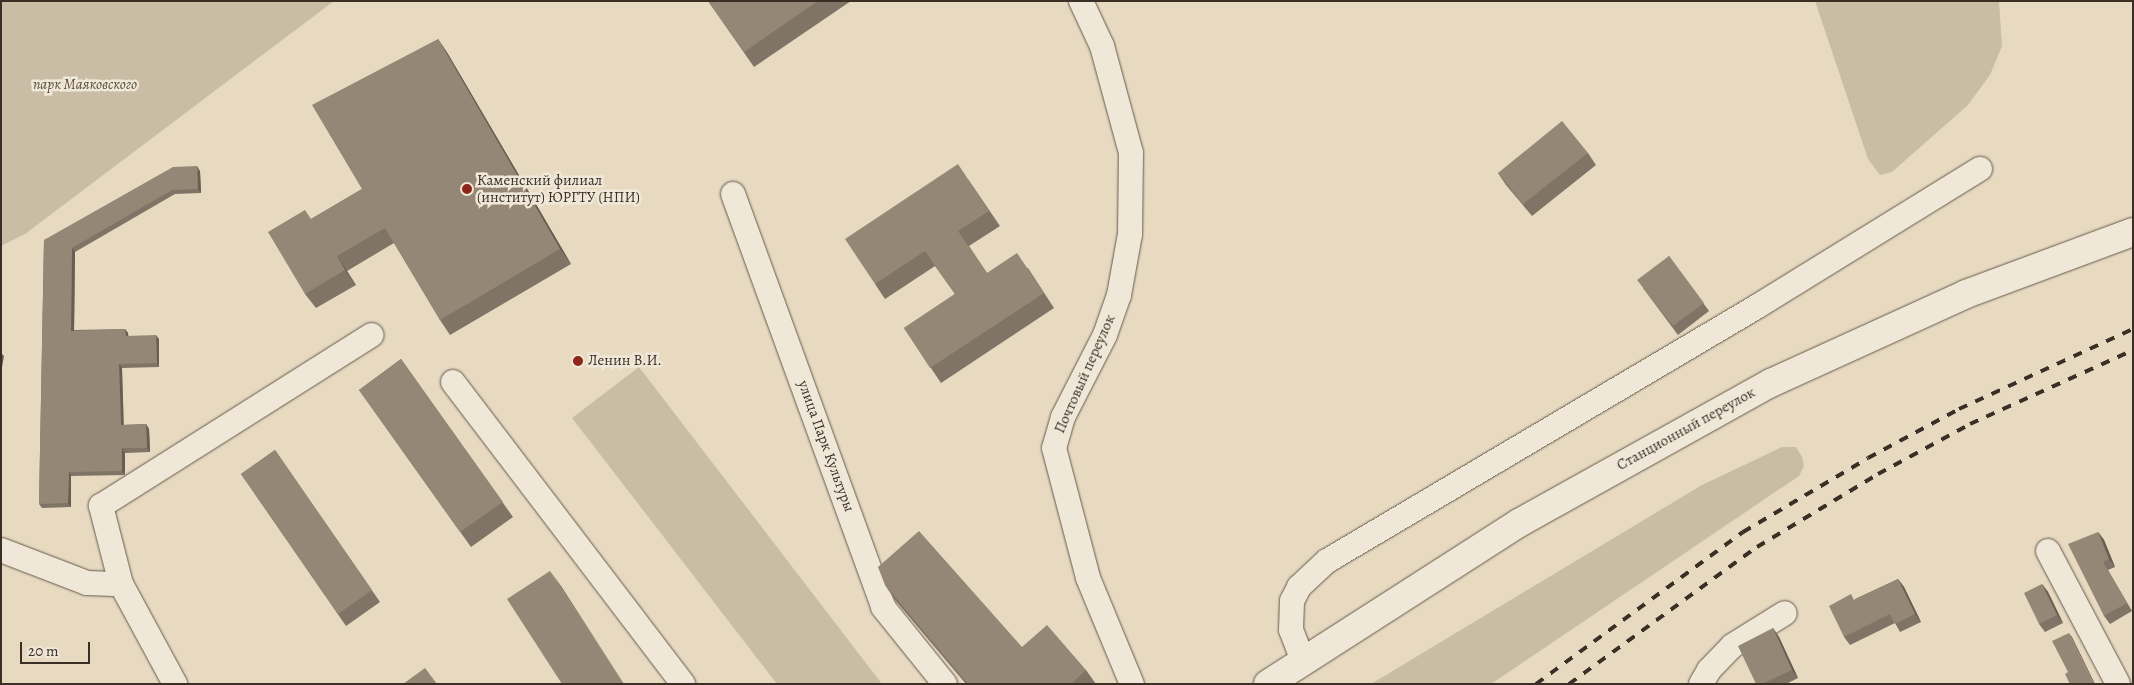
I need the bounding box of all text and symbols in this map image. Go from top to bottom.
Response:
park label: парк Маяковского [33,76,137,94]
place label: Каменский филиал (институт) ЮРГТУ (НПИ) [477,171,640,206]
marker: Каменский филиал (институт) ЮРГТУ (НПИ) [461,183,473,195]
street label: Почтовый переулок [1051,312,1119,436]
place label: Ленин В.И. [588,352,662,370]
marker: Ленин В.И. [572,355,584,367]
street label: улица Парк Культуры [794,378,858,514]
street label: Станционный переулок [1614,383,1758,475]
scale bar [22,632,92,664]
text: 20 m [28,641,59,661]

